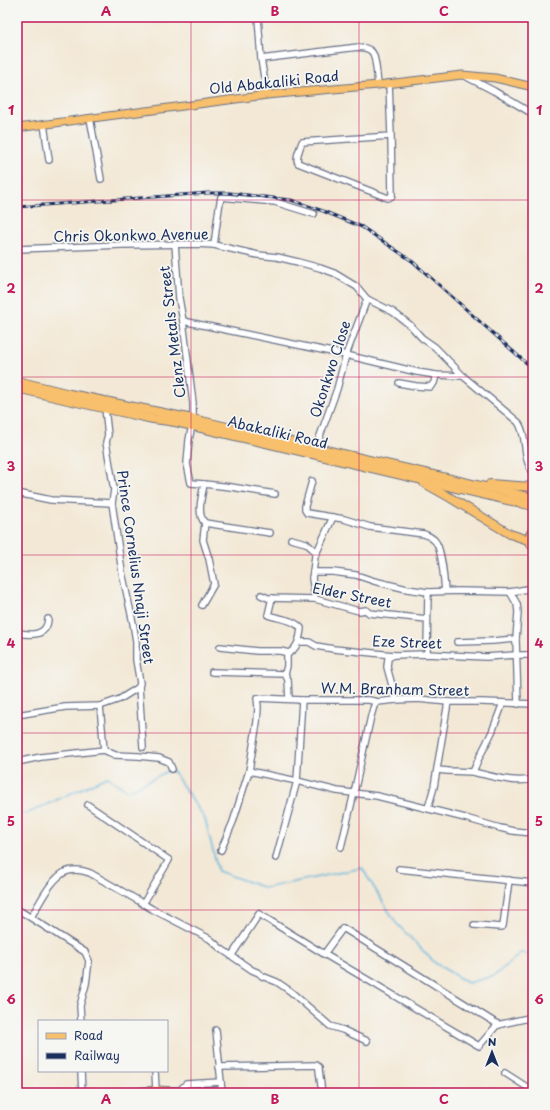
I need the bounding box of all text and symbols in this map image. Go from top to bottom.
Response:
text: A [101,1,111,20]
text: B [271,1,280,20]
text: C [439,1,449,20]
street label: Old Abakaliki Road [208,65,340,99]
text: 1 [8,100,14,119]
text: 1 [536,100,542,119]
street label: Chris Okonkwo Avenue [53,223,209,247]
street label: Clenz Metals Street [153,264,191,399]
text: 2 [6,278,16,297]
text: 2 [534,278,544,297]
street label: Okonkwo Close [304,318,356,420]
street label: Abakaliki Road [226,410,330,454]
text: 3 [7,456,16,475]
text: 3 [535,456,544,475]
street label: Prince Cornelius Nnaji Street [112,469,160,666]
street label: Elder Street [311,577,394,613]
street label: Eze Street [372,630,442,654]
text: 4 [7,633,16,652]
text: 4 [535,633,544,652]
street label: W.M. Branham Street [321,677,470,701]
text: 5 [7,811,15,830]
text: 5 [535,811,543,830]
text: 6 [6,989,16,1008]
text: 6 [534,989,544,1008]
legend [38,1020,168,1072]
text: Road [74,1026,103,1044]
north arrow [472,1032,512,1072]
text: N [488,1033,497,1050]
text: Railway [74,1046,120,1064]
text: A [101,1089,111,1108]
text: B [271,1089,280,1108]
text: C [439,1089,449,1108]

